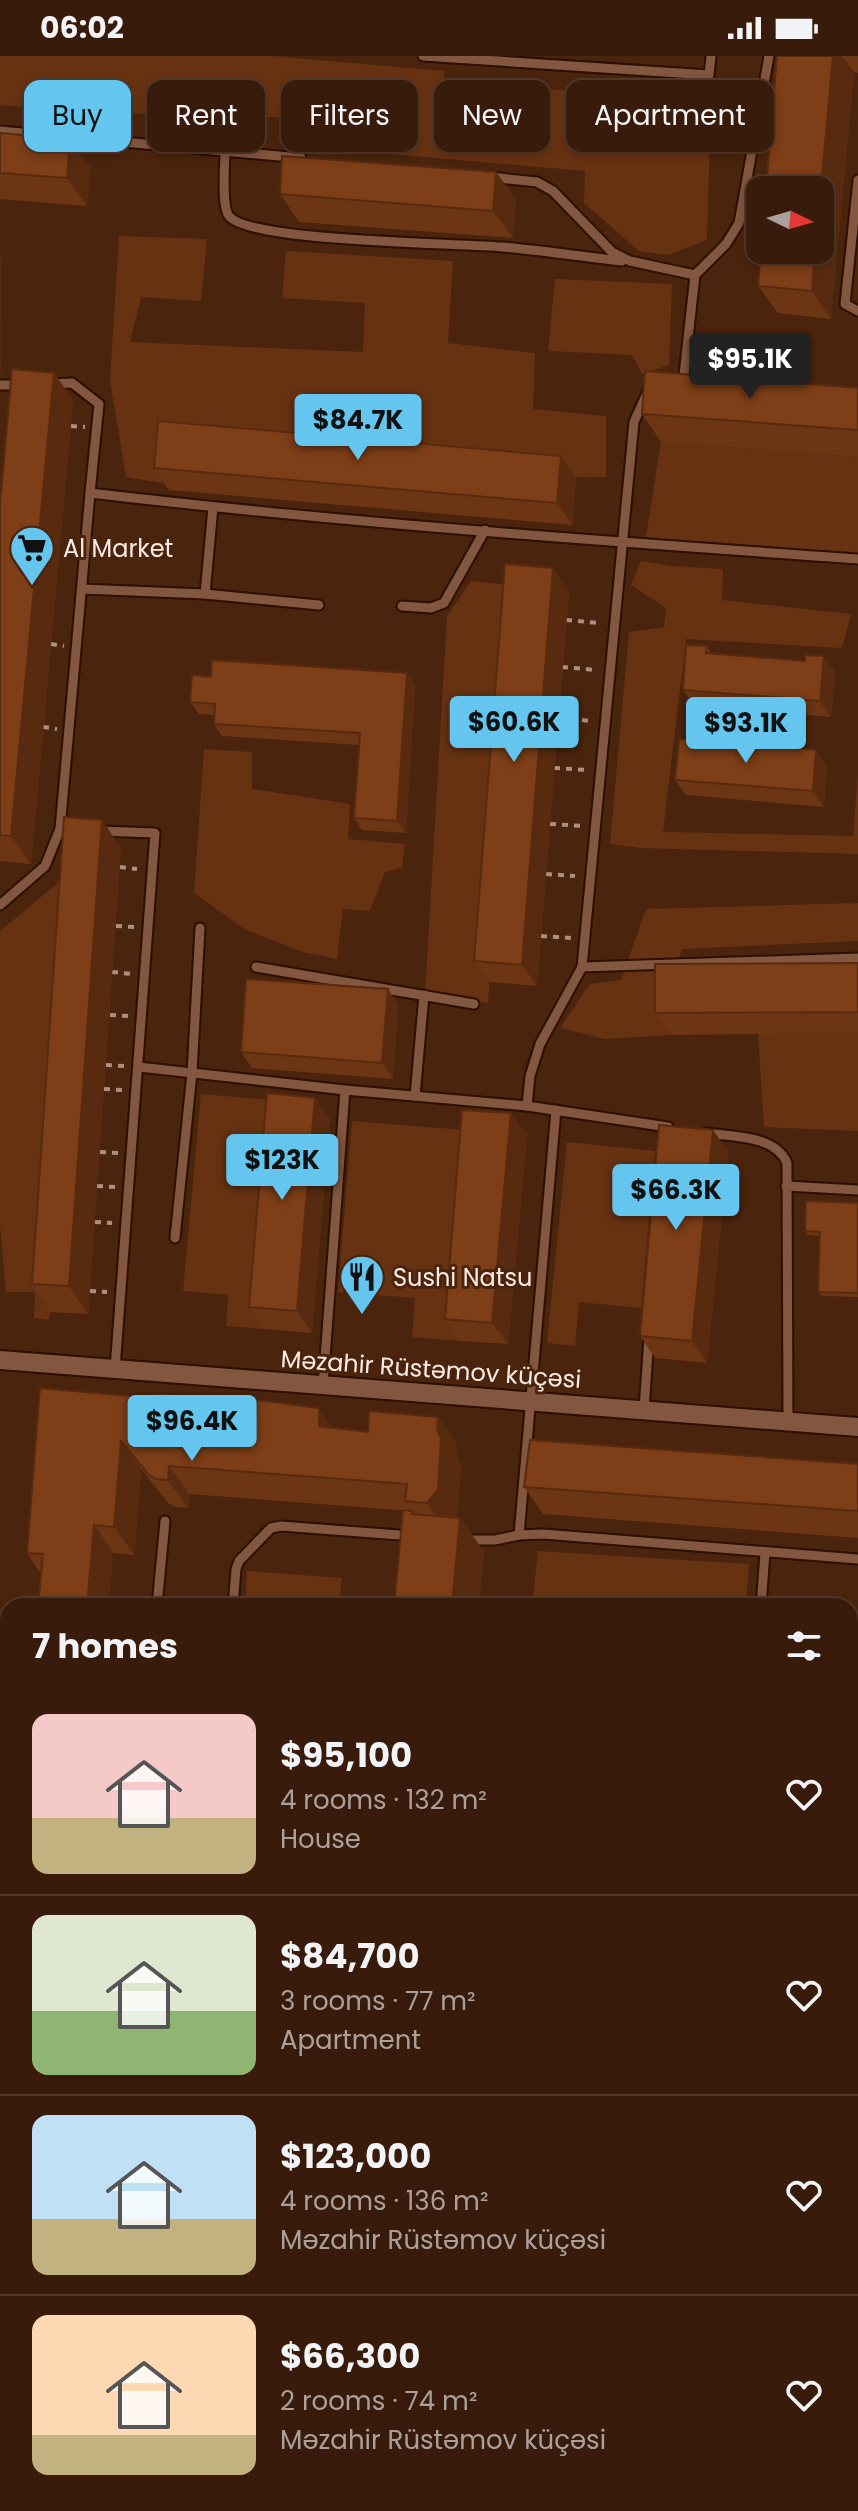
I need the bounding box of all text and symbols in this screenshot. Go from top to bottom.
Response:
text: 06:02 [40,6,124,49]
chip: Buy [24,80,131,152]
chip: Rent [147,80,265,152]
chip: Filters [281,80,418,152]
chip: New [434,80,550,152]
chip: Apartment [566,80,774,152]
north arrow [746,176,834,264]
map controls [746,176,834,264]
pin: $95.1K [685,333,815,401]
text: $95.1K [707,341,793,377]
pin: $84.7K [293,394,423,462]
text: $84.7K [313,402,403,438]
supermarket icon: Al Market [8,524,56,587]
place label: Al Market [63,532,173,565]
pin: $60.6K [449,696,579,764]
pin: $93.1K [681,697,811,765]
text: $60.6K [468,704,560,740]
text: $93.1K [704,705,788,741]
pin: $123K [226,1134,338,1202]
text: $123K [244,1142,320,1178]
pin: $66.3K [611,1164,741,1232]
text: $66.3K [630,1172,722,1208]
restaurant icon: Sushi Natsu [338,1253,386,1316]
place label: Sushi Natsu [393,1261,532,1294]
street label: Məzahir Rüstəmov küçəsi [280,1342,582,1396]
pin: $96.4K [127,1395,257,1463]
text: $96.4K [146,1403,238,1439]
text: 7 homes [32,1622,178,1670]
icon: filters [782,1624,826,1668]
text: $95,100 [280,1731,412,1779]
icon: home [96,1746,192,1842]
icon: heart [782,1772,826,1816]
text: 4 rooms · 132 m² [280,1782,487,1818]
text: House [280,1821,361,1857]
text: $84,700 [280,1932,420,1980]
icon: home [96,1947,192,2043]
icon: heart [782,1973,826,2017]
text: 3 rooms · 77 m² [280,1983,476,2019]
text: Apartment [280,2022,421,2058]
text: $123,000 [280,2132,431,2180]
icon: home [96,2147,192,2243]
icon: heart [782,2173,826,2217]
text: 4 rooms · 136 m² [280,2183,488,2219]
text: Məzahir Rüstəmov küçəsi [280,2222,606,2258]
text: $66,300 [280,2332,420,2380]
icon: home [96,2347,192,2443]
icon: heart [782,2373,826,2417]
text: 2 rooms · 74 m² [280,2383,477,2419]
text: Məzahir Rüstəmov küçəsi [280,2422,606,2458]

